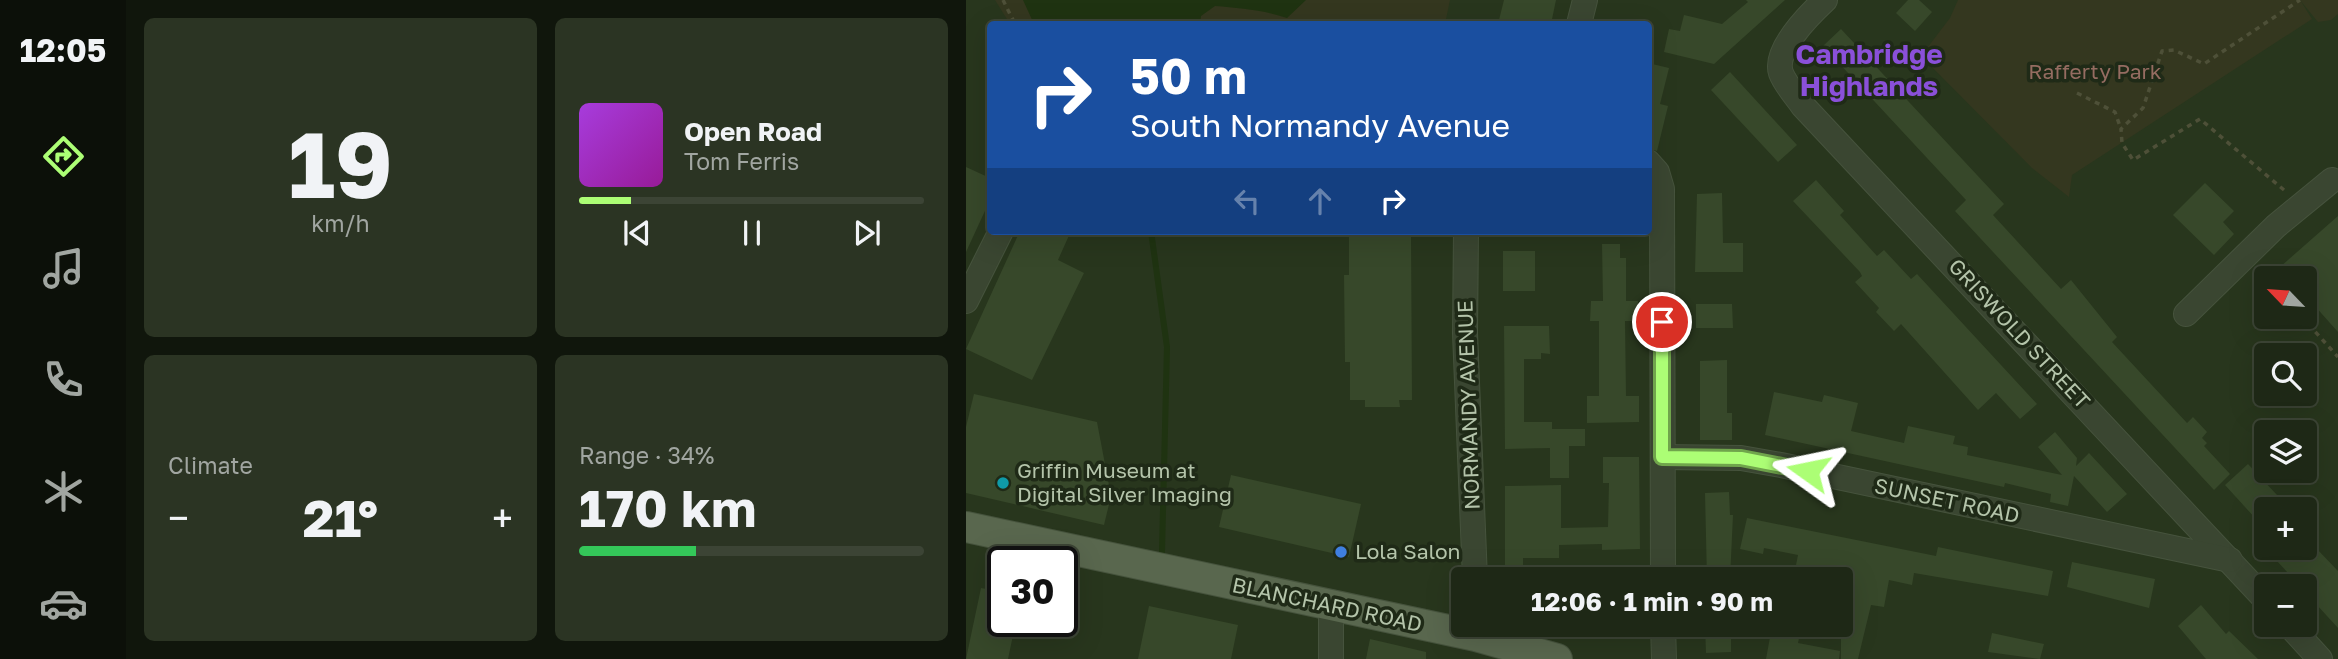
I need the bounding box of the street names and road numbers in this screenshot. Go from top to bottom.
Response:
street label: GRISWOLD STREET [1943,253,2096,414]
street label: NORMANDY AVENUE [1451,300,1485,510]
street label: SUNSET ROAD [1872,472,2022,528]
street label: BLANCHARD ROAD [1230,571,1425,637]

